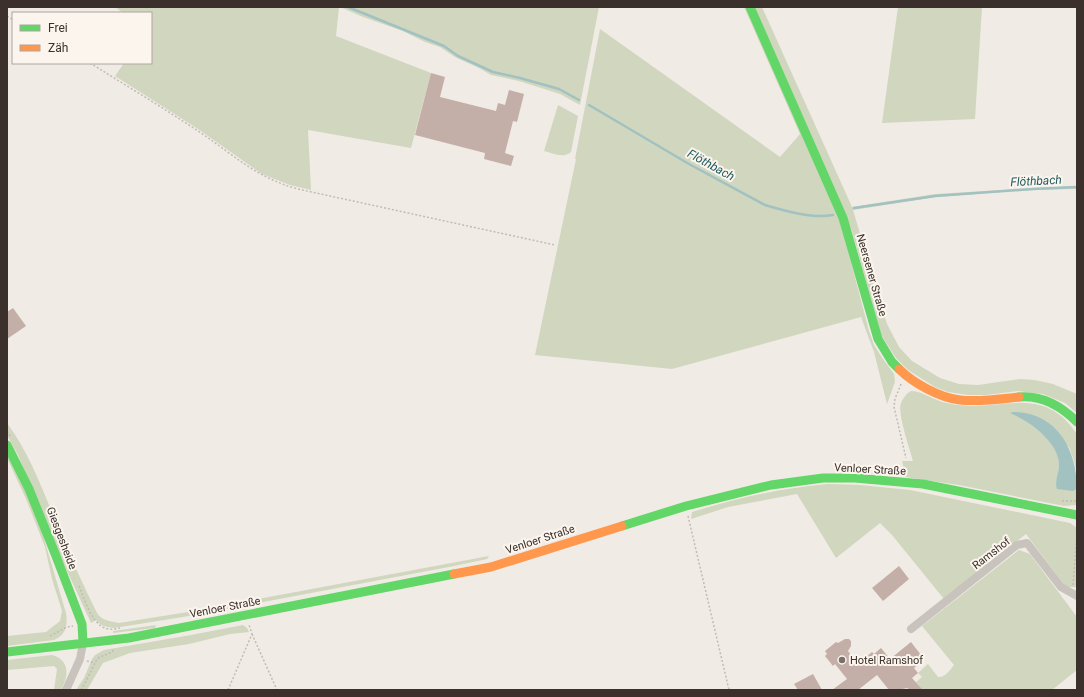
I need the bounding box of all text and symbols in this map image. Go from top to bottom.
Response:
legend [12,12,152,64]
text: Frei [48,21,68,35]
text: Zäh [48,41,68,55]
water label: Flöthbach [685,146,737,184]
water label: Flöthbach [1010,173,1062,189]
street label: Neersener Straße [854,232,890,318]
street label: Venloer Straße [834,461,906,478]
street label: Giesgesheide [44,505,79,571]
street label: Venloer Straße [504,522,577,557]
street label: Ramshof [970,535,1013,572]
street label: Venloer Straße [189,594,262,621]
place label: Hotel Ramshof [850,654,923,667]
marker: Hotel Ramshof [837,655,847,665]

